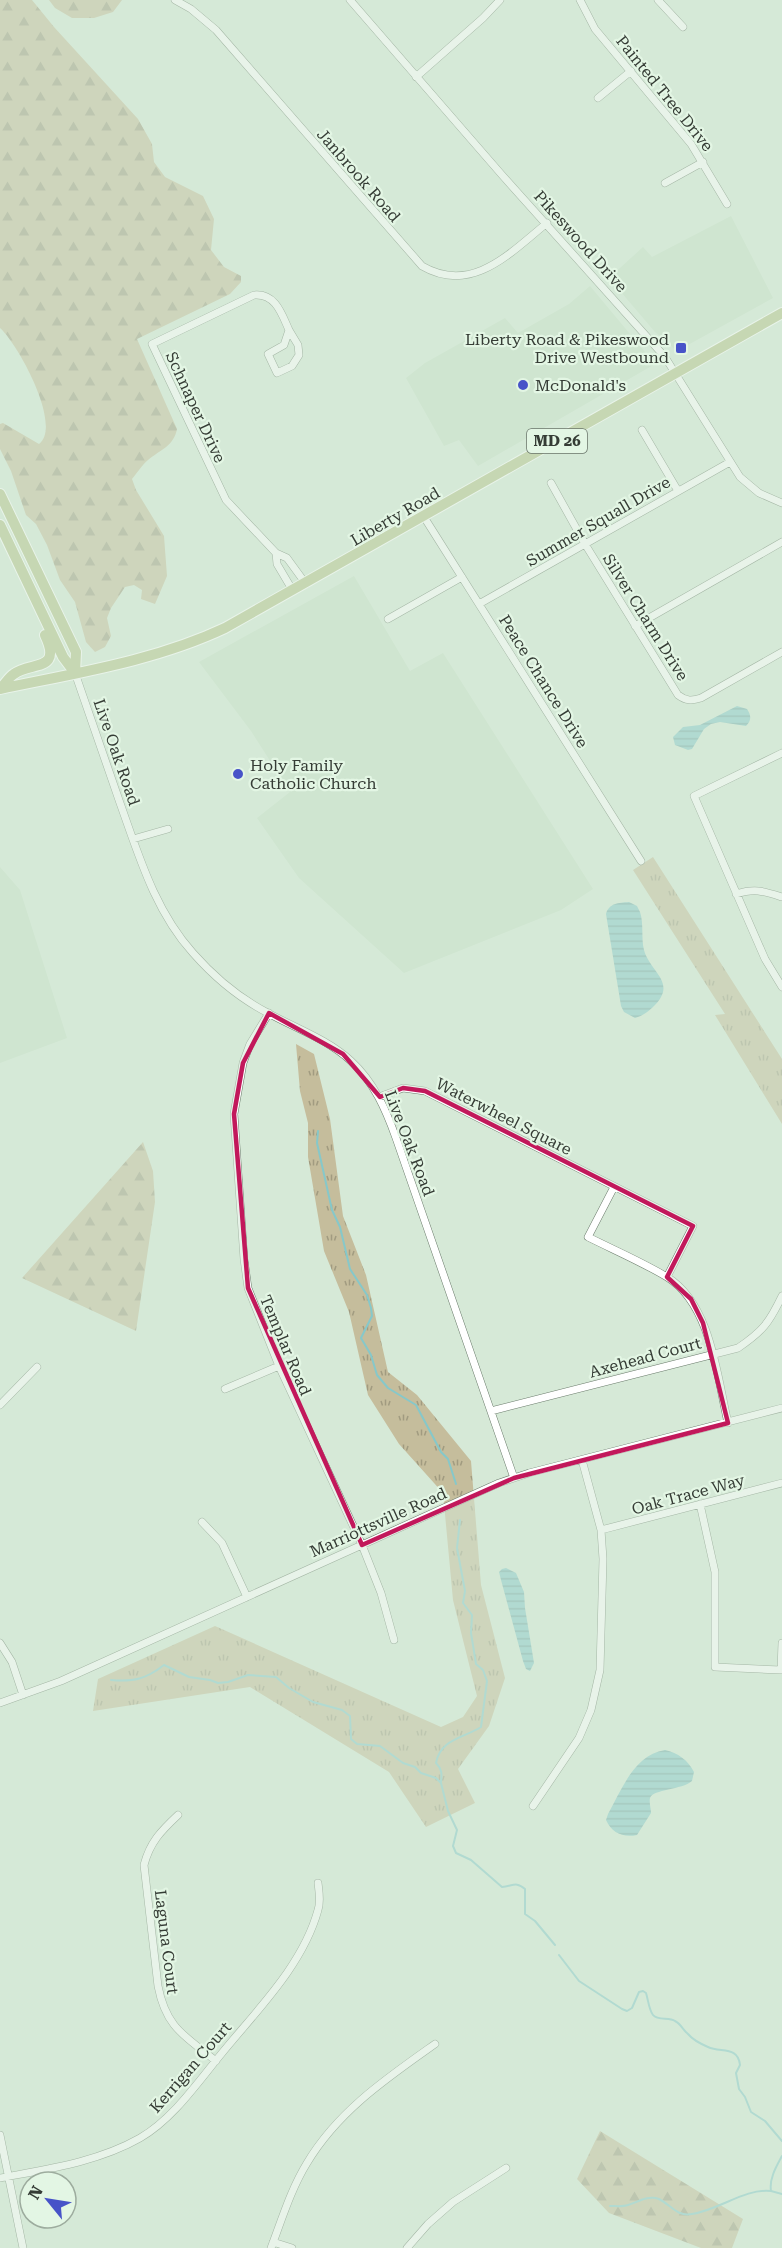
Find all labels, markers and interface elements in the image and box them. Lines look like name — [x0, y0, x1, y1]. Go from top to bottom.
street label: Painted Tree Drive — [612, 32, 717, 155]
street label: Janbrook Road — [313, 125, 404, 226]
street label: Pikeswood Drive — [530, 187, 631, 296]
place label: Liberty Road & Pikeswood Drive Westbound — [465, 330, 669, 367]
marker: Liberty Road & Pikeswood Drive Westbound — [674, 341, 688, 355]
street label: Schnaper Drive — [162, 349, 230, 466]
place label: McDonald's — [535, 376, 627, 395]
marker: McDonald's — [516, 378, 530, 392]
road number: MD 26 — [527, 429, 587, 453]
street label: Summer Squall Drive — [523, 472, 674, 570]
street label: Liberty Road — [347, 483, 443, 550]
street label: Silver Charm Drive — [599, 550, 692, 684]
street label: Peace Chance Drive — [495, 611, 592, 751]
street label: Live Oak Road — [89, 696, 144, 808]
place label: Holy Family Catholic Church — [250, 756, 376, 793]
marker: Holy Family Catholic Church — [231, 767, 245, 781]
street label: Waterwheel Square — [433, 1074, 575, 1159]
street label: Live Oak Road — [381, 1088, 438, 1199]
street label: Templar Road — [256, 1292, 315, 1398]
street label: Axehead Court — [587, 1333, 703, 1382]
street label: Oak Trace Way — [630, 1470, 747, 1519]
street label: Marriottsville Road — [307, 1484, 450, 1561]
street label: Laguna Court — [151, 1889, 182, 1995]
street label: Kerrigan Court — [146, 2018, 235, 2117]
north arrow — [18, 2170, 78, 2230]
text: N — [24, 2183, 47, 2203]

